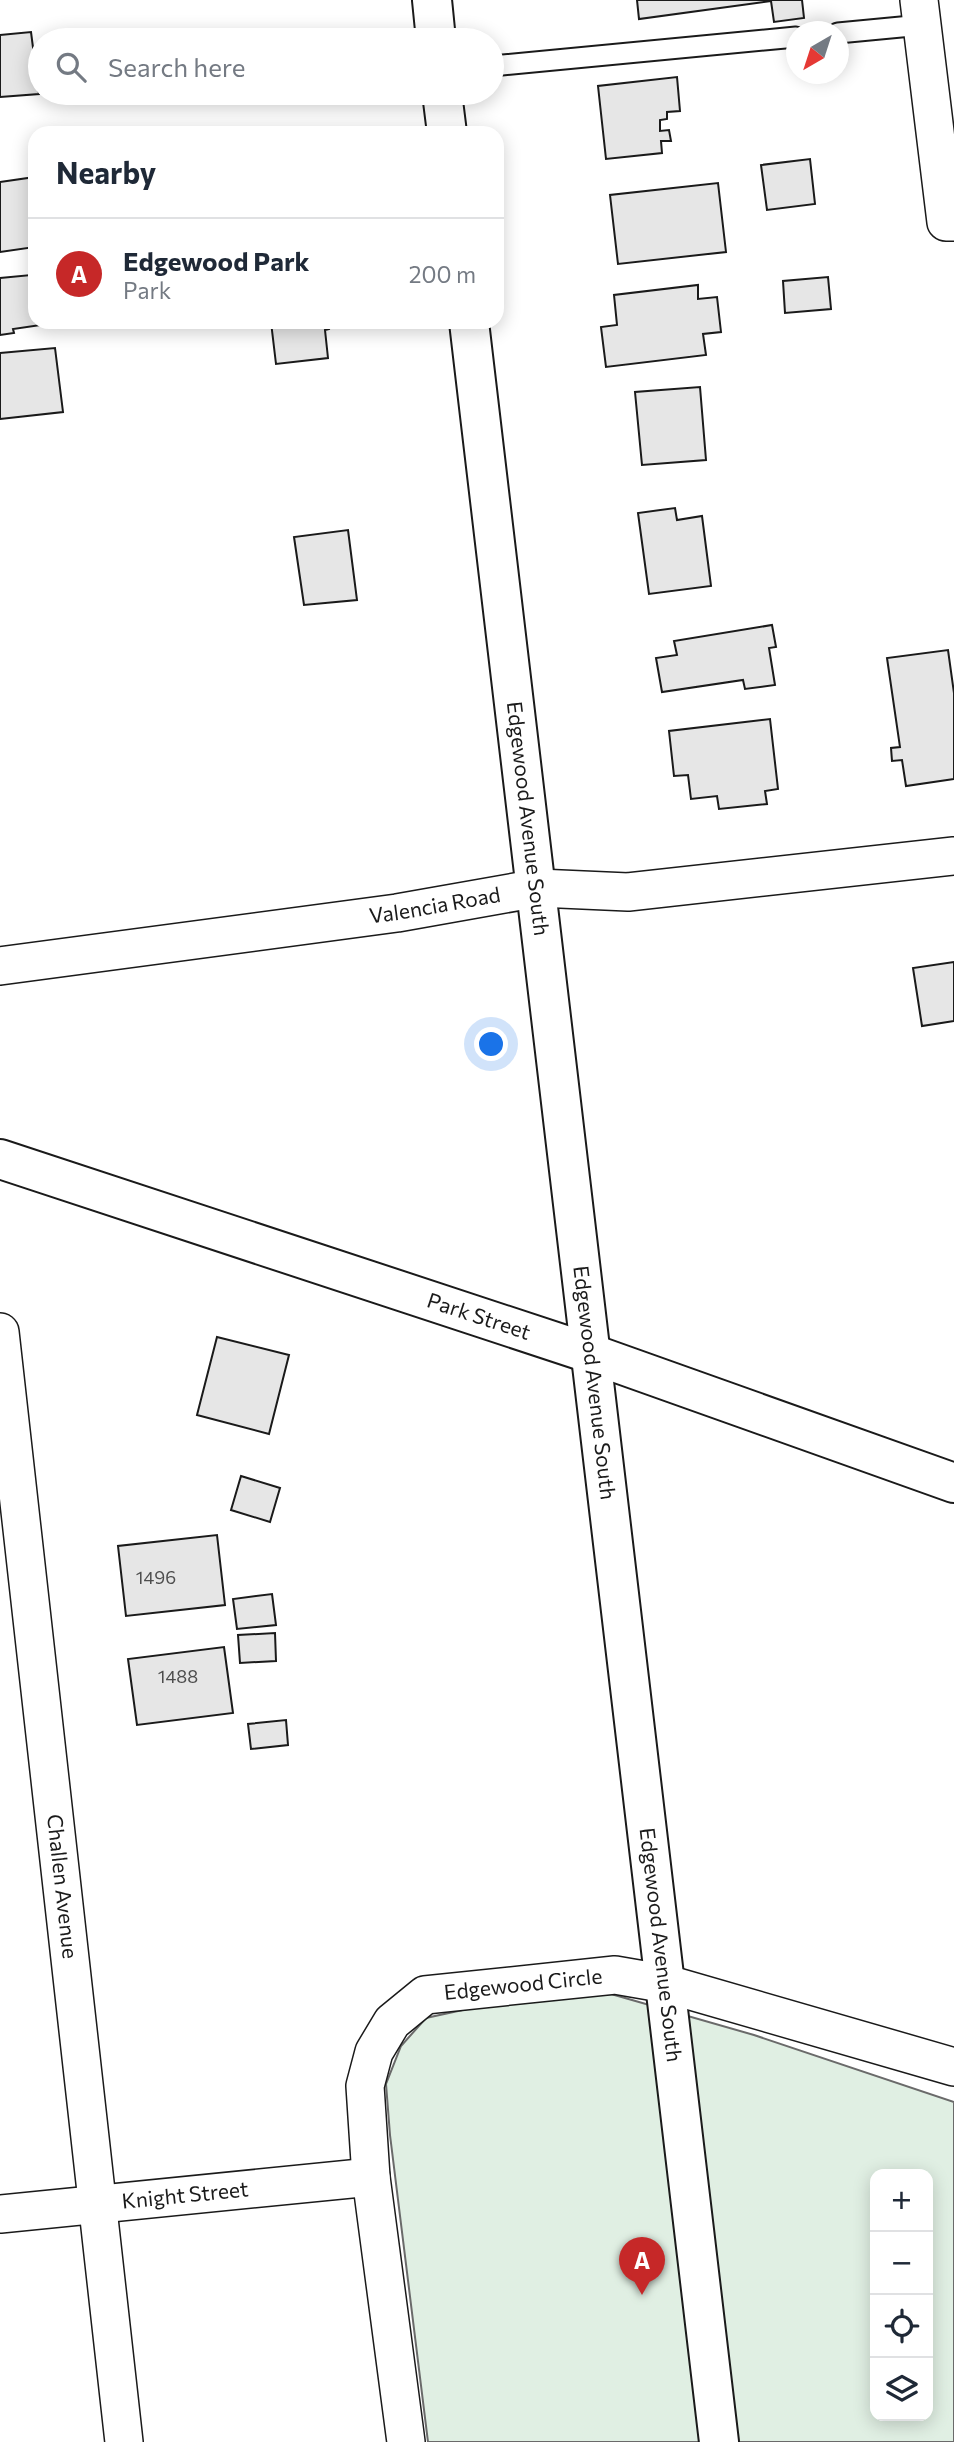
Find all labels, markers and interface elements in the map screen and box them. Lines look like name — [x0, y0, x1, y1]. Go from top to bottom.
north arrow — [786, 21, 849, 84]
search box — [28, 28, 504, 105]
icon: search — [52, 48, 90, 86]
text: Search here — [108, 51, 246, 82]
text: Nearby — [56, 153, 156, 190]
text: Edgewood Park — [123, 245, 310, 276]
text: A — [71, 260, 87, 288]
text: 200 m — [409, 260, 476, 288]
text: Park — [123, 276, 171, 304]
street label: Edgewood Avenue South — [503, 700, 555, 937]
street label: Valencia Road — [368, 881, 502, 928]
your location — [474, 1027, 508, 1061]
street label: Edgewood Avenue South — [569, 1264, 622, 1501]
street label: Park Street — [424, 1287, 534, 1344]
house number: 1496 — [136, 1566, 176, 1588]
house number: 1488 — [158, 1665, 198, 1687]
street label: Challen Avenue — [43, 1813, 84, 1960]
street label: Edgewood Avenue South — [636, 1826, 688, 2063]
street label: Edgewood Circle — [443, 1962, 603, 2004]
map controls — [870, 2169, 933, 2421]
button: + — [870, 2169, 933, 2232]
street label: Knight Street — [120, 2175, 249, 2213]
button: − — [870, 2232, 933, 2295]
pin: A — [619, 2237, 665, 2295]
button: locate — [870, 2295, 933, 2358]
button: layers — [870, 2358, 933, 2421]

